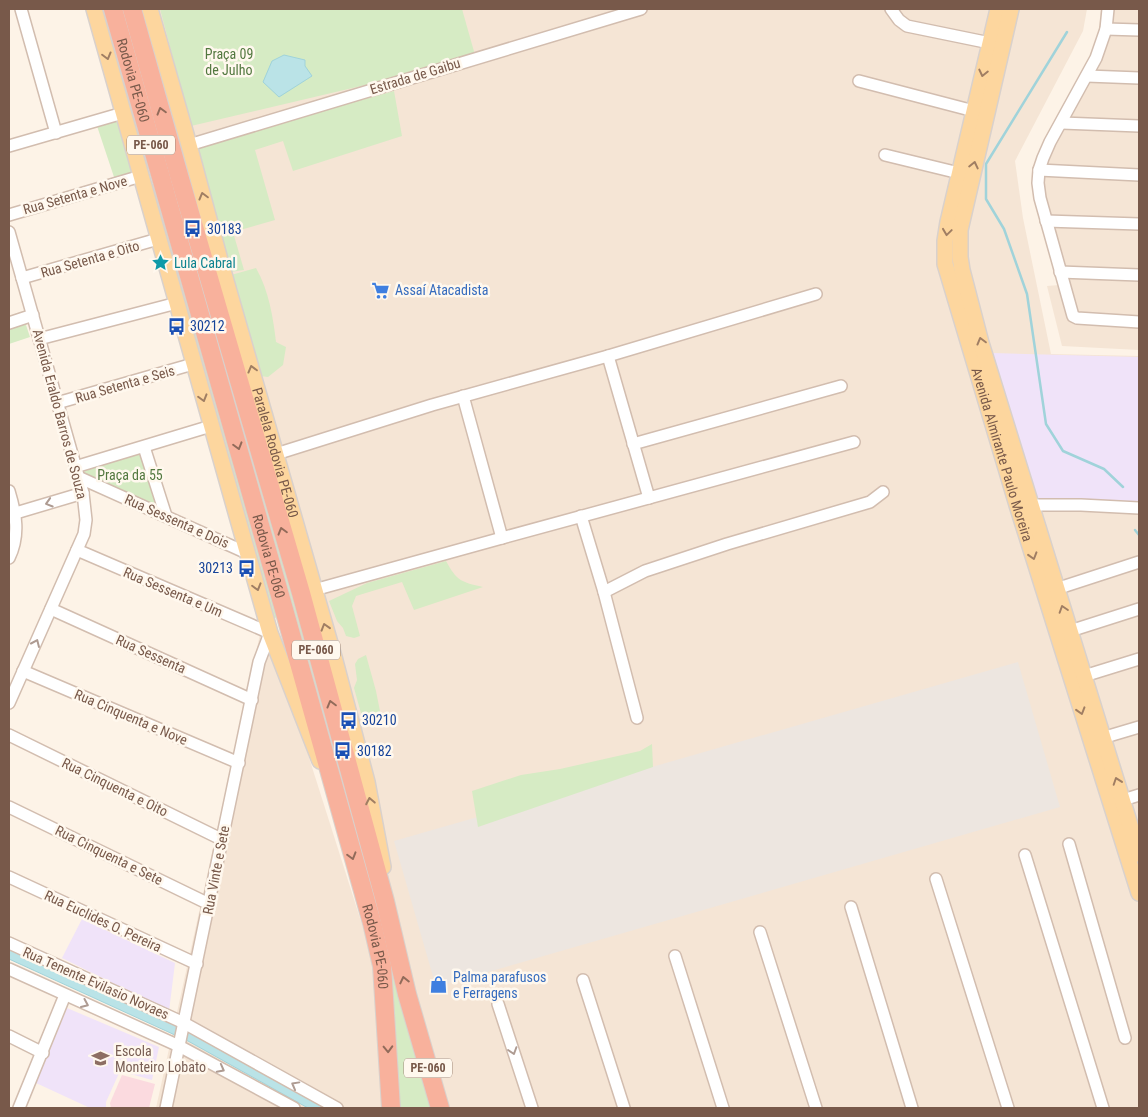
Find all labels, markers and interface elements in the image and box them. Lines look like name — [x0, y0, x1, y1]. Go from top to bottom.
street label: Rodovia PE-060 — [114, 36, 153, 124]
park label: Praça 09 de Julho — [205, 46, 253, 78]
one-way arrow — [101, 51, 112, 60]
street label: Estrada de Gaibu — [368, 55, 462, 97]
one-way arrow — [978, 69, 989, 78]
one-way arrow — [156, 108, 166, 116]
road number: PE-060 — [127, 136, 175, 154]
one-way arrow — [968, 161, 979, 170]
street label: Rua Setenta e Nove — [21, 172, 129, 217]
one-way arrow — [198, 193, 208, 201]
bus stop icon: 30183 — [183, 219, 203, 239]
place label: 30183 — [207, 221, 242, 237]
one-way arrow — [942, 227, 952, 236]
street label: Rua Setenta e Oito — [39, 237, 141, 281]
place icon: Lula Cabral — [150, 253, 170, 273]
place label: Lula Cabral — [174, 255, 236, 271]
supermarket icon: Assaí Atacadista — [371, 280, 391, 300]
place label: Assaí Atacadista — [395, 282, 488, 298]
bus stop icon: 30212 — [166, 316, 186, 336]
place label: 30212 — [190, 318, 225, 334]
street label: Avenida Eraldo Barros de Souza — [30, 327, 90, 501]
one-way arrow — [976, 337, 987, 346]
street label: Rua Setenta e Seis — [73, 362, 177, 406]
one-way arrow — [248, 366, 258, 374]
street label: Avenida Almirante Paulo Moreira — [968, 366, 1036, 543]
street label: Paralela Rodovia PE-060 — [249, 386, 302, 520]
one-way arrow — [197, 393, 207, 401]
one-way arrow — [232, 442, 243, 451]
park label: Praça da 55 — [97, 467, 163, 483]
street label: Rua Sessenta e Dois — [122, 491, 232, 551]
one-way arrow — [45, 498, 54, 508]
street label: Rodovia PE-060 — [249, 512, 288, 600]
one-way arrow — [278, 527, 288, 536]
one-way arrow — [1028, 551, 1038, 560]
bus stop icon: 30213 — [237, 558, 257, 578]
place label: 30213 — [198, 560, 233, 576]
street label: Rua Sessenta e Um — [121, 564, 225, 620]
one-way arrow — [251, 583, 262, 592]
one-way arrow — [1058, 605, 1068, 614]
one-way arrow — [321, 623, 331, 631]
street label: Rua Sessenta — [114, 631, 188, 677]
one-way arrow — [29, 639, 40, 648]
road number: PE-060 — [292, 640, 340, 660]
street label: Rua Cinquenta e Nove — [72, 686, 190, 748]
one-way arrow — [327, 701, 337, 709]
one-way arrow — [1076, 707, 1086, 715]
bus stop icon: 30210 — [338, 710, 358, 730]
place label: 30210 — [362, 712, 397, 728]
bus stop icon: 30182 — [333, 741, 353, 761]
place label: 30182 — [357, 743, 392, 759]
street label: Rua Cinquenta e Oito — [60, 754, 170, 820]
one-way arrow — [1112, 777, 1122, 785]
one-way arrow — [366, 797, 376, 805]
street label: Rua Cinquenta e Sete — [53, 822, 166, 888]
street label: Rua Vinte e Sete — [200, 824, 233, 916]
one-way arrow — [347, 851, 357, 859]
street label: Rua Euclides O. Pereira — [42, 887, 164, 955]
street label: Rodovia PE-060 — [359, 902, 391, 990]
street label: Rua Tenente Evilasio Novaes — [21, 944, 171, 1022]
place label: Palma parafusos e Ferragens — [453, 969, 546, 1001]
one-way arrow — [399, 975, 410, 984]
shop icon: Palma parafusos e Ferragens — [429, 975, 449, 995]
one-way arrow — [80, 998, 89, 1008]
place label: Escola Monteiro Lobato — [115, 1043, 206, 1075]
one-way arrow — [382, 1045, 393, 1053]
one-way arrow — [507, 1046, 517, 1054]
school or university icon: Escola Monteiro Lobato — [91, 1049, 111, 1069]
road number: PE-060 — [404, 1058, 452, 1078]
one-way arrow — [216, 1063, 225, 1073]
one-way arrow — [291, 1081, 300, 1091]

